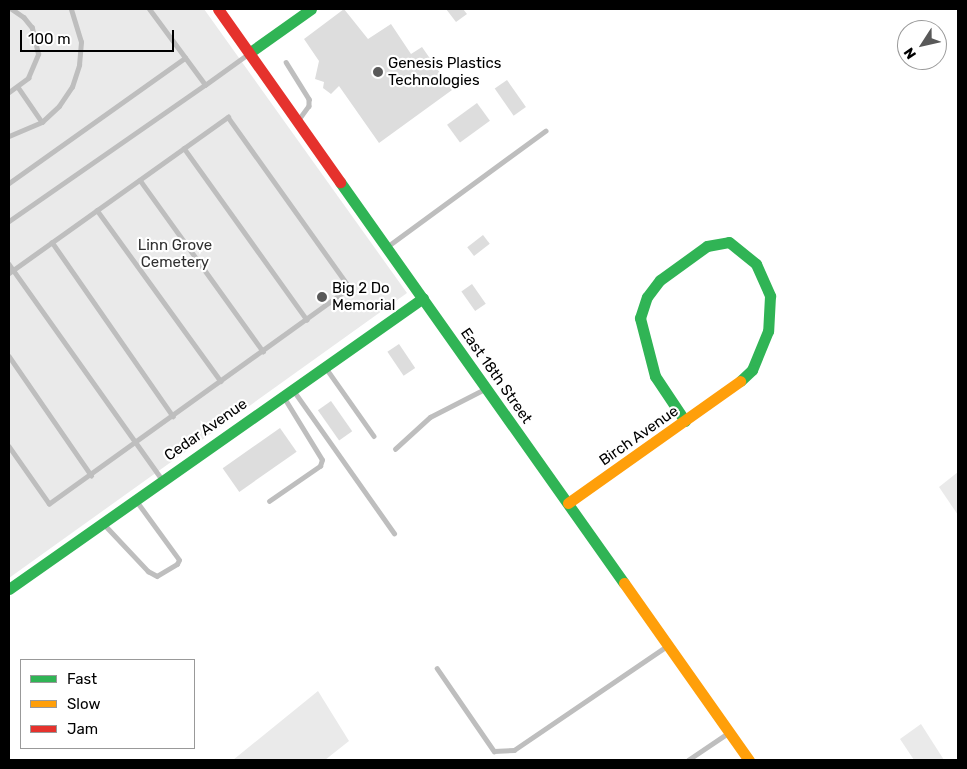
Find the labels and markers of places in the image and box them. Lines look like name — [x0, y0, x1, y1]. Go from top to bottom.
place label: Genesis Plastics Technologies — [388, 54, 501, 89]
marker: Genesis Plastics Technologies — [372, 66, 384, 78]
place label: Big 2 Do Memorial — [332, 279, 396, 314]
marker: Big 2 Do Memorial — [316, 291, 328, 303]

